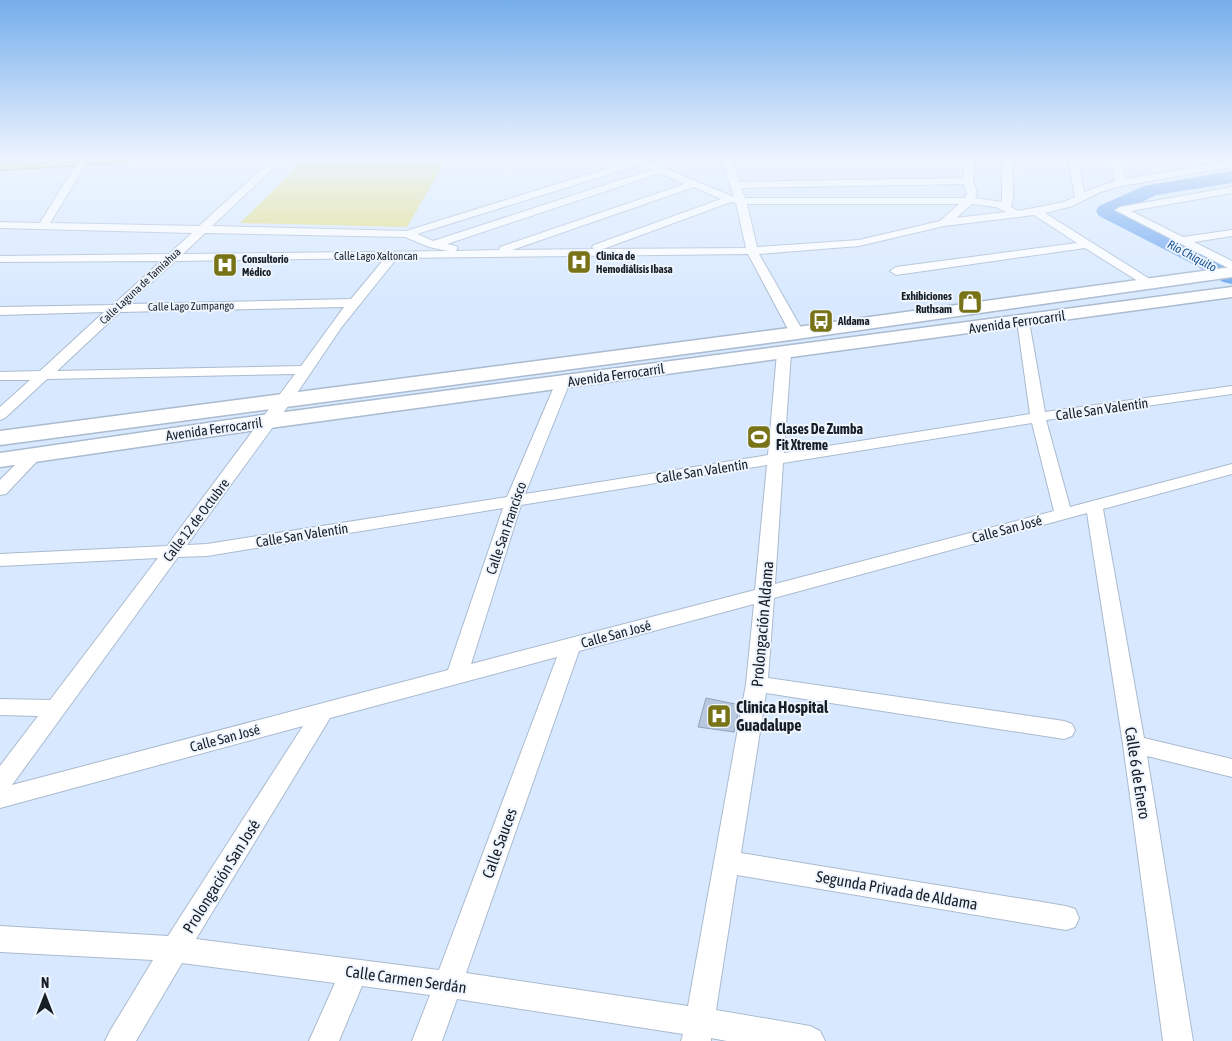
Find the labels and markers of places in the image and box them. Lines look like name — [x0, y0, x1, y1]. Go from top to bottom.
hospital icon: Clinica de Hemodiálisis Ibasa — [566, 249, 592, 275]
place label: Clinica de Hemodiálisis Ibasa — [596, 250, 673, 275]
hospital icon: Consultorio Médico — [212, 252, 238, 278]
place label: Consultorio Médico — [242, 253, 289, 278]
shop icon: Exhibiciones Ruthsam — [957, 289, 983, 315]
place label: Exhibiciones Ruthsam — [901, 290, 952, 315]
bus stop icon: Aldama — [808, 308, 834, 334]
place label: Aldama — [837, 315, 870, 327]
place label: Clases De Zumba Fit Xtreme — [776, 421, 864, 453]
sports icon: Clases De Zumba Fit Xtreme — [746, 424, 772, 450]
place label: Clinica Hospital Guadalupe — [736, 698, 829, 734]
hospital icon: Clinica Hospital Guadalupe — [706, 703, 732, 729]

